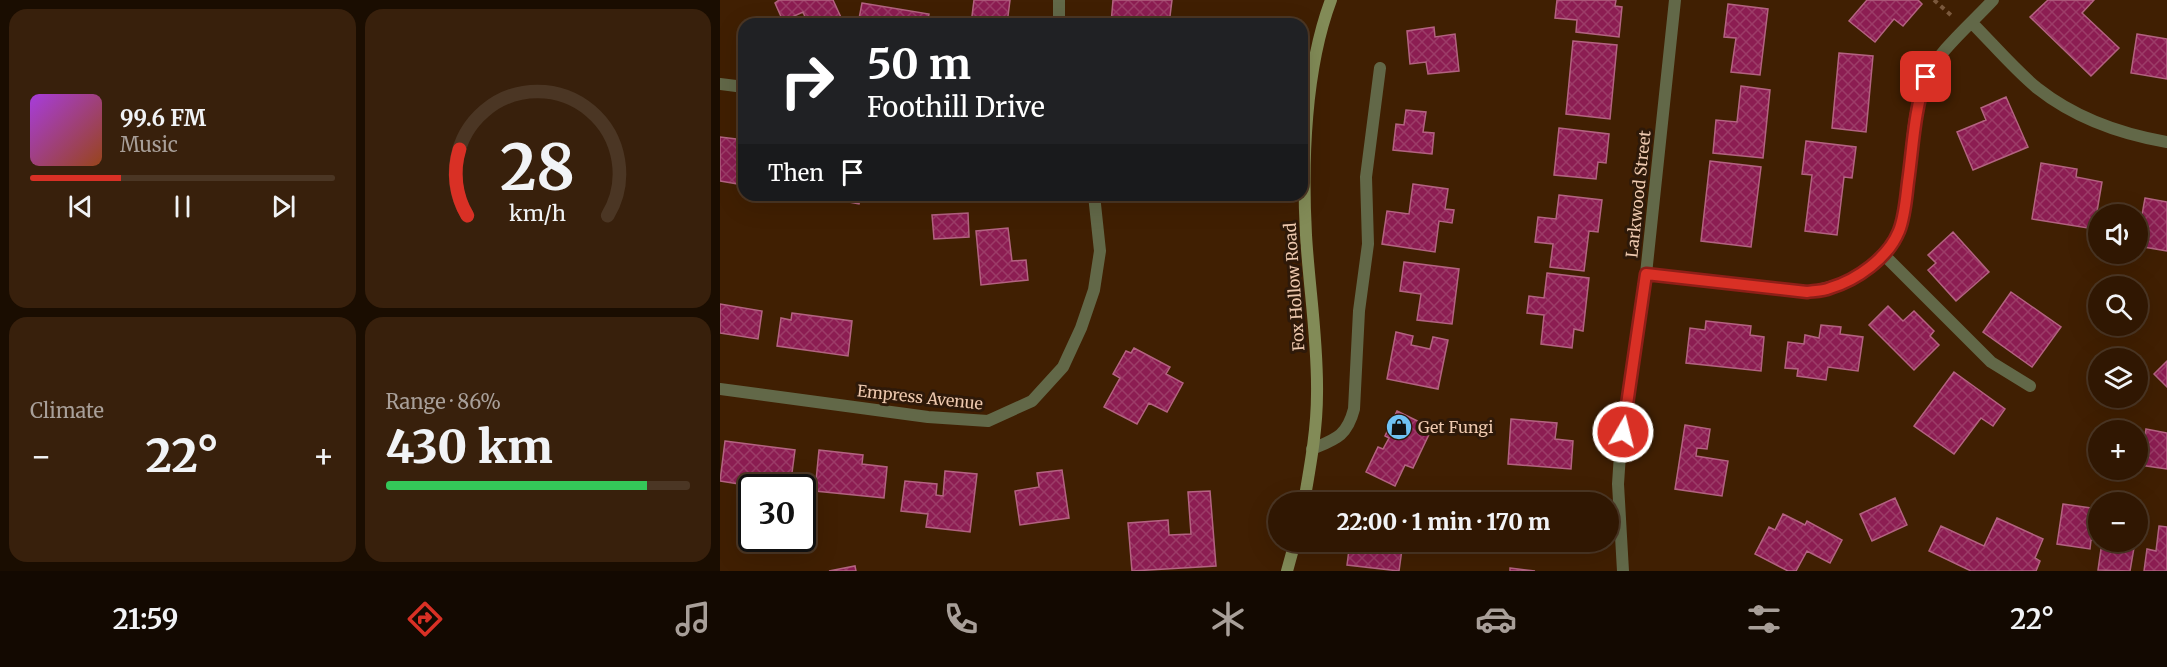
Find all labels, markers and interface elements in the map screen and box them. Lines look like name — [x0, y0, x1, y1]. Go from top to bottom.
text: 50 m — [867, 38, 971, 90]
icon: right — [768, 42, 846, 120]
pin — [1900, 51, 1951, 102]
icon: arrive — [1909, 60, 1942, 93]
text: Foothill Drive — [867, 90, 1045, 124]
text: 99.6 FM — [120, 104, 206, 132]
text: 28 — [500, 129, 575, 207]
street label: Larkwood Street — [1621, 129, 1655, 259]
text: Music — [120, 132, 178, 157]
icon: arrive — [836, 156, 869, 189]
text: Then — [768, 159, 824, 187]
icon: previous — [64, 190, 97, 223]
icon: pause — [166, 190, 199, 223]
icon: next — [267, 190, 300, 223]
text: km/h — [509, 200, 566, 227]
map controls — [2088, 204, 2148, 552]
button: sound — [2088, 204, 2148, 264]
street label: Fox Hollow Road — [1280, 222, 1308, 352]
button: search — [2088, 276, 2148, 336]
button: layers — [2088, 348, 2148, 408]
street label: Empress Avenue — [856, 380, 984, 414]
text: Range · 86% — [386, 389, 501, 414]
text: Climate — [30, 398, 104, 423]
position arrow — [1591, 400, 1655, 464]
shop icon: Get Fungi — [1384, 412, 1414, 442]
place label: Get Fungi — [1418, 417, 1493, 437]
text: 430 km — [386, 419, 553, 475]
button: + — [2088, 420, 2148, 480]
text: 22° — [146, 428, 219, 484]
text: − — [30, 436, 52, 477]
text: + — [312, 436, 335, 477]
speed limit sign: 30 — [738, 474, 816, 552]
button: − — [2088, 492, 2148, 552]
text: 22:00 · 1 min · 170 m — [1337, 508, 1550, 536]
icon: directions — [404, 598, 446, 640]
icon: music — [672, 598, 714, 640]
icon: phone — [940, 598, 982, 640]
icon: climate — [1207, 598, 1249, 640]
icon: car — [1475, 598, 1517, 640]
icon: filters — [1743, 598, 1785, 640]
text: 21:59 — [113, 602, 178, 636]
text: 22° — [2010, 602, 2054, 636]

